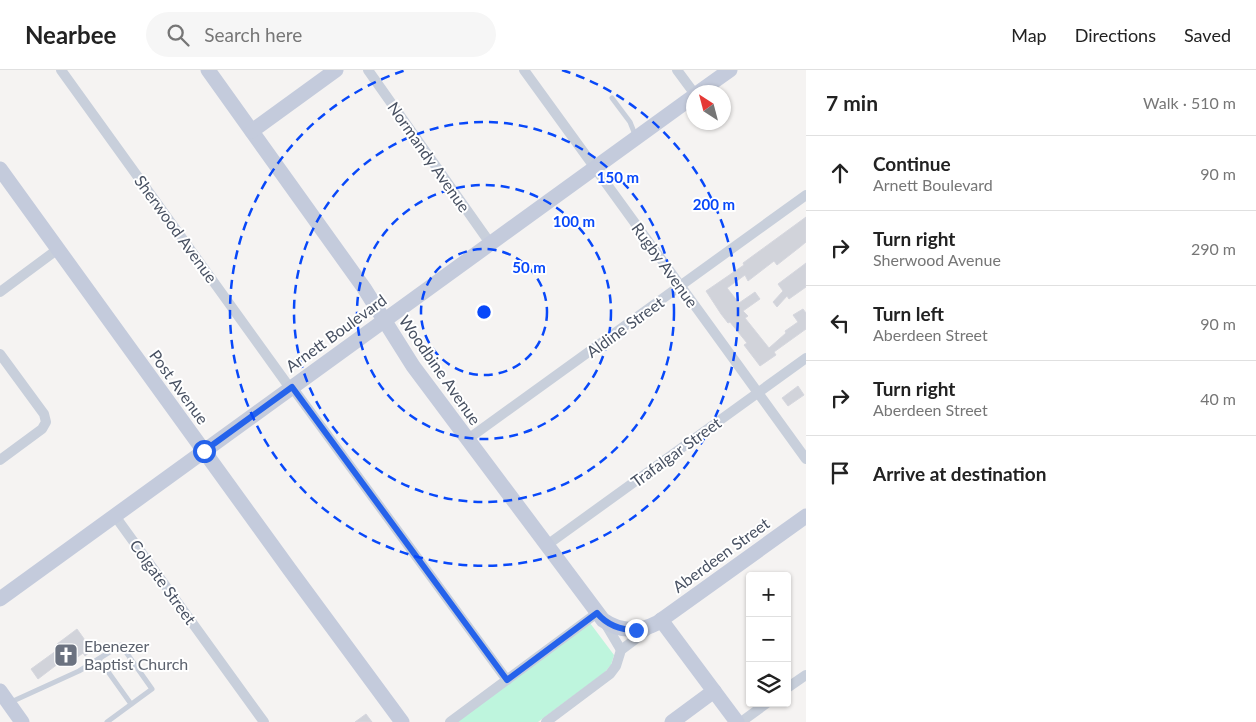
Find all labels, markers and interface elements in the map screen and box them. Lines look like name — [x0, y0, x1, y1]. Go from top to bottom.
search box — [146, 12, 496, 57]
text: Nearbee — [25, 20, 116, 49]
icon: search — [164, 21, 192, 49]
text: Search here — [204, 23, 302, 46]
text: Map — [1011, 24, 1047, 46]
text: Directions — [1075, 24, 1156, 46]
text: Saved — [1184, 24, 1231, 46]
north arrow — [686, 85, 731, 130]
text: 7 min — [826, 90, 878, 115]
text: Walk · 510 m — [1143, 93, 1236, 112]
street label: Normandy Avenue — [384, 98, 475, 216]
text: Continue — [873, 152, 951, 175]
icon: ahead — [826, 159, 854, 187]
text: 90 m — [1200, 164, 1236, 183]
text: 150 m — [597, 168, 639, 186]
street label: Sherwood Avenue — [131, 171, 222, 286]
text: Arnett Boulevard — [873, 175, 993, 194]
text: 200 m — [693, 195, 735, 213]
text: 100 m — [553, 212, 595, 230]
street label: Rugby Avenue — [628, 219, 703, 311]
text: Turn right — [873, 227, 955, 250]
icon: right — [826, 234, 854, 262]
text: 290 m — [1191, 239, 1236, 258]
text: Sherwood Avenue — [873, 250, 1001, 269]
text: 50 m — [512, 258, 546, 276]
street label: Arnett Boulevard — [282, 290, 390, 375]
street label: Aldine Street — [582, 292, 667, 361]
text: Turn left — [873, 302, 944, 325]
centre of rings — [475, 303, 493, 321]
icon: left — [826, 309, 854, 337]
street label: Woodbine Avenue — [395, 311, 485, 428]
text: 90 m — [1200, 314, 1236, 333]
text: Aberdeen Street — [873, 325, 988, 344]
street label: Post Avenue — [146, 346, 213, 428]
text: Turn right — [873, 377, 955, 400]
icon: right — [826, 384, 854, 412]
text: 40 m — [1200, 389, 1236, 408]
text: Aberdeen Street — [873, 400, 988, 419]
street label: Trafalgar Street — [627, 412, 725, 491]
route start — [193, 440, 216, 463]
icon: arrive — [826, 459, 854, 487]
text: Arrive at destination — [873, 462, 1046, 485]
street label: Aberdeen Street — [669, 513, 773, 596]
street label: Colgate Street — [126, 536, 201, 628]
map controls — [746, 572, 791, 707]
button: + — [746, 572, 791, 617]
button: − — [746, 617, 791, 662]
route end — [625, 619, 648, 642]
place label: Ebenezer Baptist Church — [84, 636, 188, 673]
church icon: Ebenezer Baptist Church — [53, 642, 79, 668]
button: layers — [746, 662, 791, 707]

